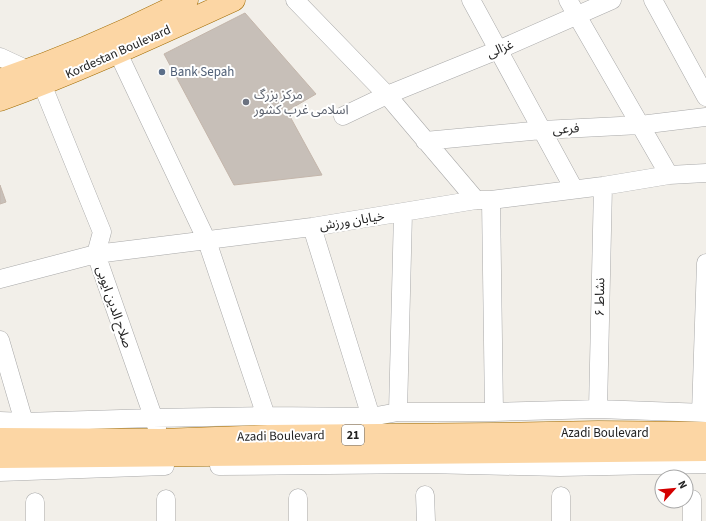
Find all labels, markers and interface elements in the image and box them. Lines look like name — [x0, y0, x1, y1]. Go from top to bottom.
street label: Kordestan Boulevard — [62, 21, 174, 83]
street label: غزالی — [484, 35, 517, 63]
place label: Bank Sepah — [170, 63, 234, 81]
marker: Bank Sepah — [157, 67, 167, 77]
place label: مرکز بزرگ اسلامی غرب کشور — [253, 86, 349, 119]
marker: مرکز بزرگ اسلامی غرب کشور — [241, 97, 251, 107]
street label: فرعی — [552, 119, 580, 139]
street label: خیابان ورزش — [318, 207, 386, 235]
street label: صلاح الدین ایوبی — [91, 263, 137, 351]
street label: نشاط ۶ — [591, 278, 609, 316]
street label: Azadi Boulevard — [561, 424, 649, 442]
road number: 21 — [342, 425, 364, 445]
street label: Azadi Boulevard — [237, 426, 325, 446]
north arrow — [654, 469, 694, 509]
text: N — [674, 478, 691, 491]

